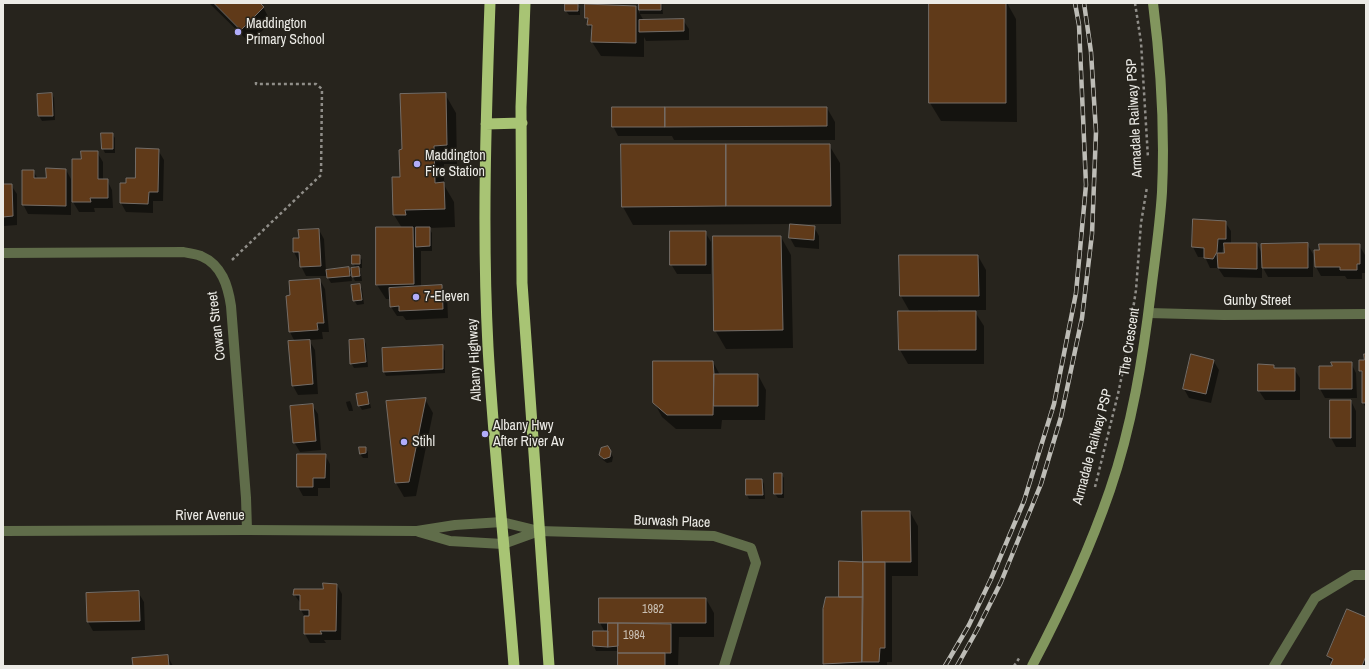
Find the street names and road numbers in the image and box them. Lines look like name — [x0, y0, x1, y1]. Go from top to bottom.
street label: Armadale Railway PSP — [1123, 58, 1147, 178]
street label: Cowan Street — [204, 290, 230, 362]
street label: Gunby Street — [1223, 293, 1291, 309]
street label: The Crescent — [1116, 307, 1144, 377]
street label: Albany Highway — [464, 318, 486, 402]
street label: Armadale Railway PSP — [1069, 387, 1117, 507]
street label: River Avenue — [175, 508, 245, 524]
street label: Burwash Place — [633, 512, 711, 532]

